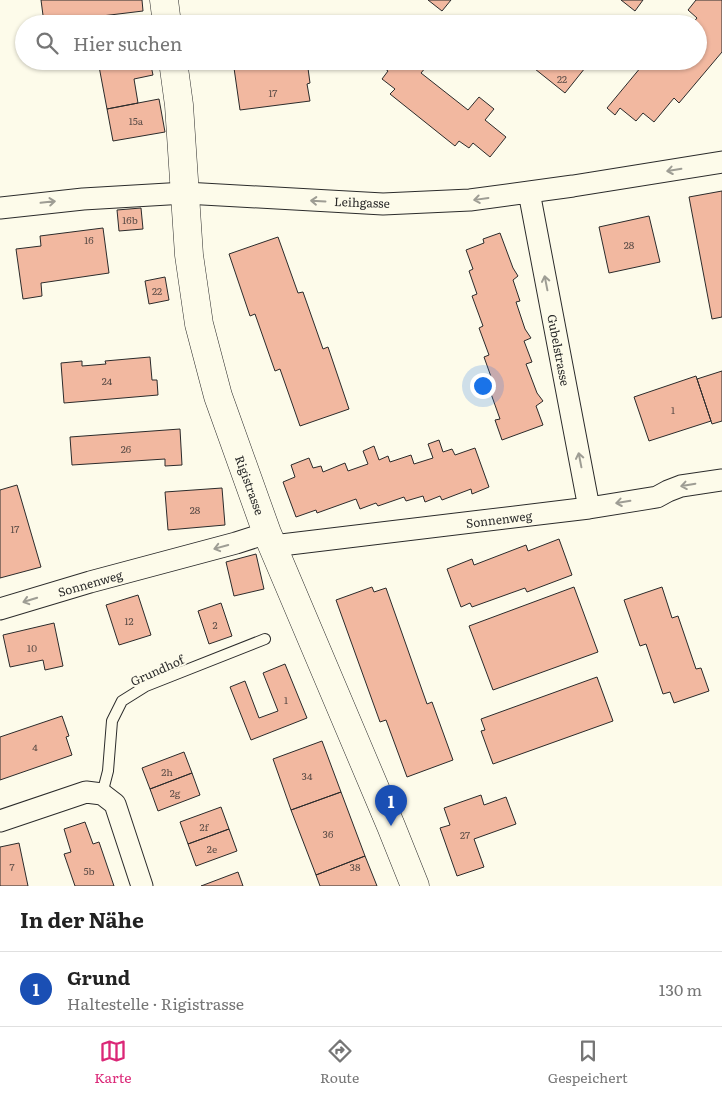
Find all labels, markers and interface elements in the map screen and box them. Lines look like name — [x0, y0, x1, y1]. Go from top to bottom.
search box — [15, 15, 707, 70]
icon: search — [33, 29, 61, 57]
text: Hier suchen — [73, 29, 182, 57]
house number: 22 — [557, 71, 567, 86]
house number: 17 — [269, 85, 277, 100]
house number: 15a — [129, 113, 144, 128]
one-way arrow — [666, 165, 682, 175]
street label: Leihgasse — [334, 192, 390, 212]
one-way arrow — [473, 194, 489, 204]
one-way arrow — [311, 196, 327, 205]
one-way arrow — [40, 197, 56, 207]
house number: 16b — [122, 212, 138, 227]
house number: 16 — [84, 232, 94, 247]
house number: 28 — [624, 237, 635, 252]
one-way arrow — [541, 275, 551, 291]
house number: 22 — [152, 283, 162, 298]
street label: Gubelstrasse — [543, 313, 575, 387]
house number: 24 — [102, 373, 113, 388]
your location — [470, 373, 496, 399]
house number: 1 — [671, 402, 675, 417]
house number: 26 — [121, 441, 132, 456]
one-way arrow — [575, 452, 585, 468]
street label: Rigistrasse — [231, 453, 269, 517]
one-way arrow — [681, 481, 697, 491]
one-way arrow — [615, 498, 631, 508]
house number: 28 — [190, 502, 201, 517]
street label: Sonnenweg — [465, 506, 533, 532]
house number: 17 — [11, 521, 19, 536]
one-way arrow — [213, 543, 229, 553]
street label: Sonnenweg — [56, 565, 125, 601]
one-way arrow — [23, 596, 39, 606]
house number: 12 — [124, 613, 134, 628]
house number: 2 — [212, 617, 218, 632]
house number: 10 — [27, 640, 37, 655]
street label: Grundhof — [127, 650, 188, 690]
house number: 1 — [284, 692, 288, 707]
house number: 4 — [32, 739, 38, 754]
house number: 2h — [161, 764, 173, 779]
house number: 34 — [302, 768, 313, 783]
house number: 2g — [170, 785, 181, 800]
pin: 1 — [375, 785, 407, 826]
house number: 2f — [200, 819, 210, 834]
house number: 36 — [323, 826, 334, 841]
house number: 27 — [460, 827, 470, 842]
house number: 2e — [207, 841, 217, 856]
house number: 7 — [9, 859, 15, 874]
house number: 38 — [350, 859, 361, 874]
house number: 5b — [83, 863, 95, 878]
text: In der Nähe — [20, 903, 144, 934]
text: Grund — [67, 963, 130, 991]
text: 1 — [33, 977, 39, 1001]
text: 130 m — [659, 977, 702, 1001]
text: Haltestelle · Rigistrasse — [67, 991, 244, 1015]
tab: Karte — [94, 1037, 132, 1087]
tab: Route — [320, 1037, 359, 1087]
tab: Gespeichert — [548, 1037, 628, 1087]

